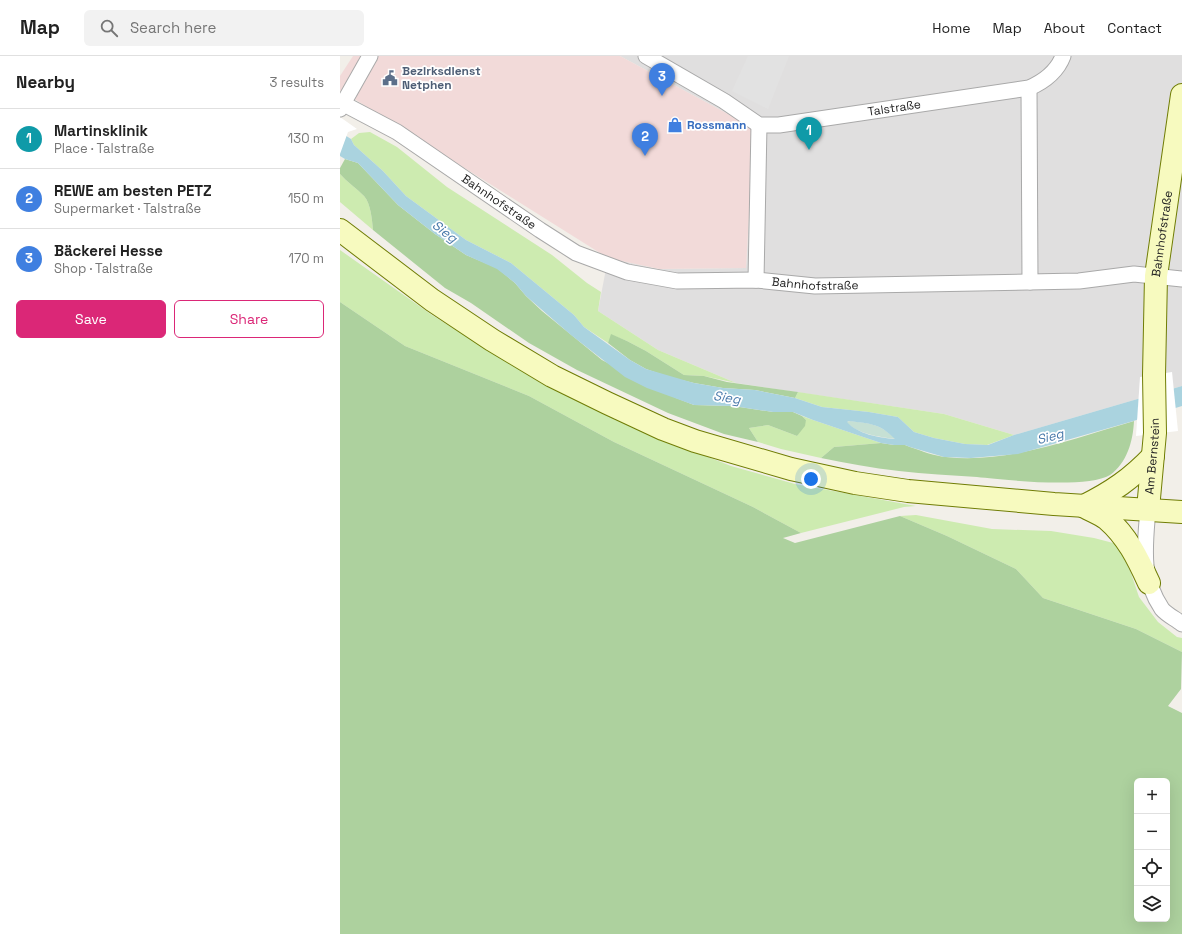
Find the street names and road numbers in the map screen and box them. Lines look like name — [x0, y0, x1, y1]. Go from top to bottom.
street label: Talstraße — [867, 96, 922, 120]
street label: Bahnhofstraße — [459, 171, 539, 233]
street label: Bahnhofstraße — [1148, 190, 1176, 278]
street label: Bahnhofstraße — [771, 274, 859, 294]
street label: Am Bernstein — [1141, 418, 1163, 495]

